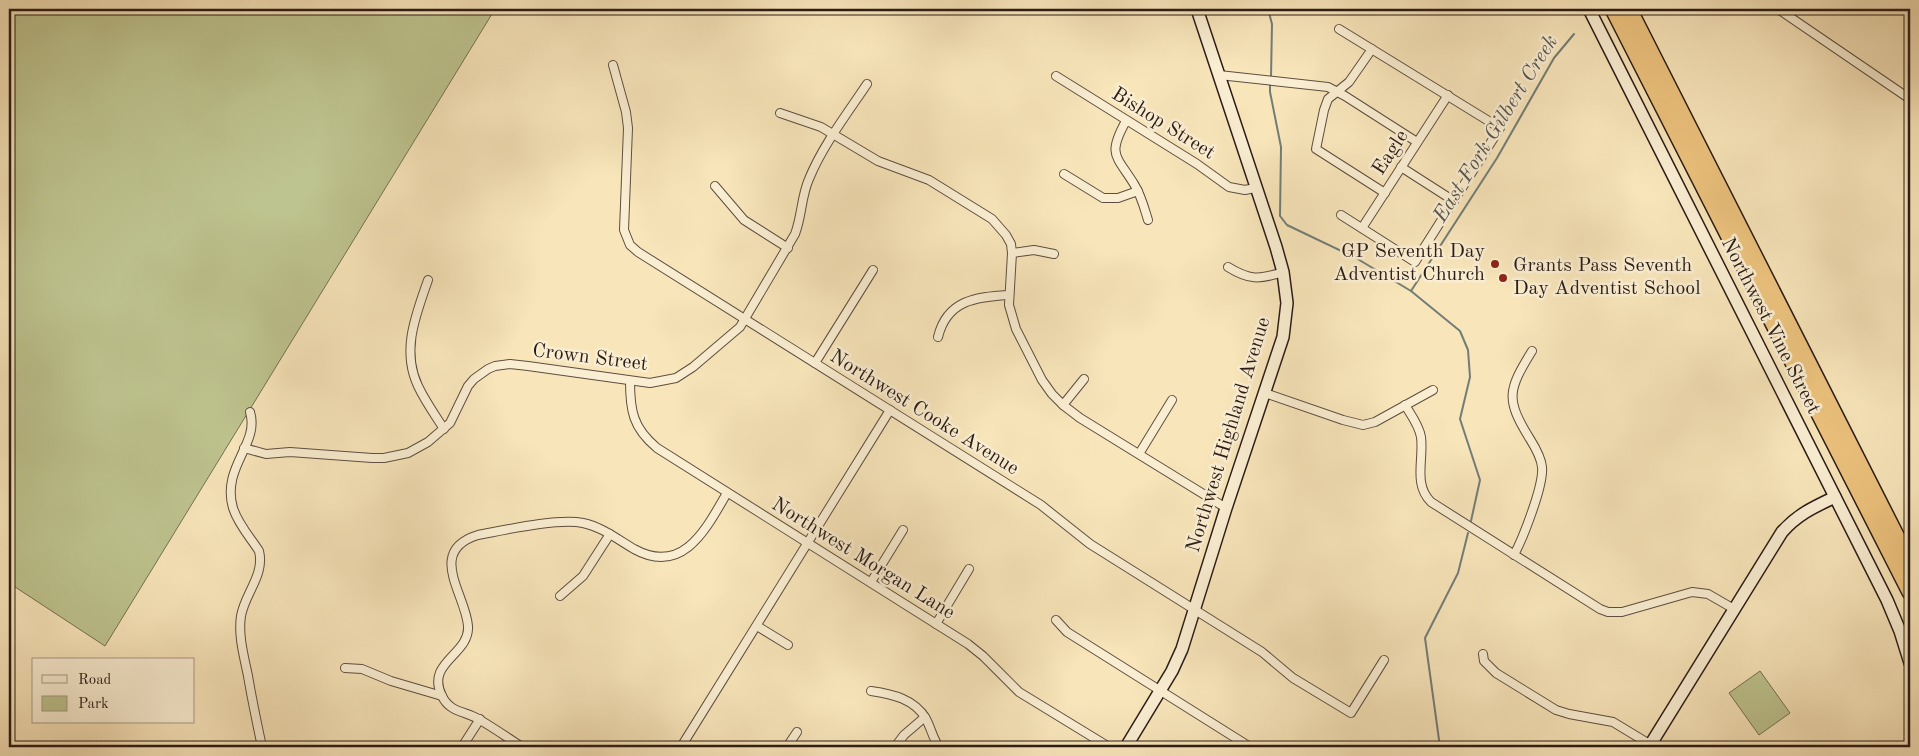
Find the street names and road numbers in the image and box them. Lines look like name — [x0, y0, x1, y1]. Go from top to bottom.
street label: Bishop Street — [1108, 84, 1218, 164]
street label: Eagle — [1369, 127, 1413, 179]
street label: Northwest Vine Street — [1717, 235, 1823, 417]
street label: Northwest Highland Avenue — [1184, 315, 1274, 555]
street label: Crown Street — [531, 341, 649, 375]
street label: Northwest Cooke Avenue — [826, 347, 1022, 479]
street label: Northwest Morgan Lane — [768, 494, 958, 624]

